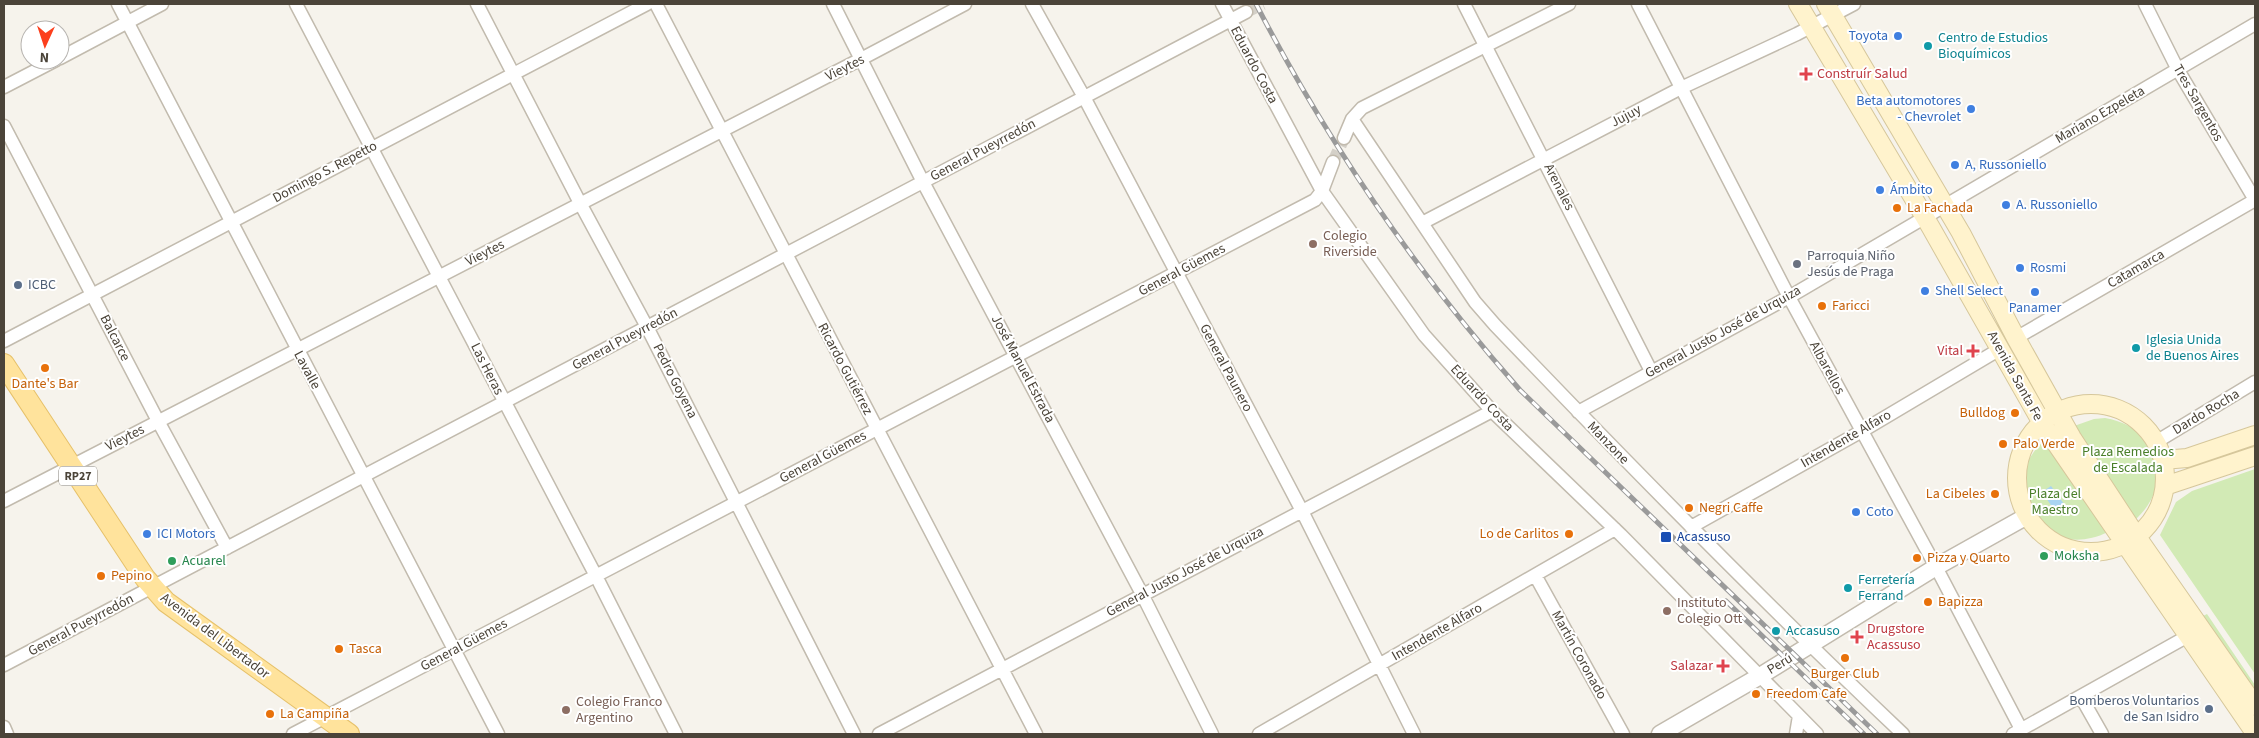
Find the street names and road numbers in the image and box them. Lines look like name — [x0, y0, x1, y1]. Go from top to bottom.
street label: Eduardo Costa — [1225, 23, 1283, 107]
street label: Vieytes — [822, 50, 868, 86]
street label: Tres Sargentos — [2168, 61, 2228, 145]
street label: Mariano Ezpeleta — [2051, 81, 2149, 149]
street label: Jujuy — [1607, 99, 1645, 132]
street label: General Pueyrredón — [927, 114, 1039, 186]
street label: Domingo S. Repetto — [269, 136, 381, 208]
street label: Arenales — [1539, 160, 1579, 214]
street label: Vieytes — [462, 235, 508, 271]
street label: General Güemes — [1135, 239, 1229, 301]
street label: Catamarca — [2104, 245, 2168, 293]
street label: General Justo José de Urquiza — [1641, 281, 1805, 383]
street label: General Pueyrredón — [569, 303, 681, 375]
street label: Balcarce — [95, 311, 135, 365]
street label: José Manuel Estrada — [986, 311, 1060, 427]
street label: Ricardo Gutiérrez — [812, 320, 878, 419]
street label: General Paunero — [1194, 320, 1258, 416]
street label: Avenida Santa Fe — [1982, 328, 2048, 425]
street label: Albarellos — [1804, 338, 1850, 398]
street label: Las Heras — [465, 339, 509, 399]
street label: Pedro Goyena — [648, 340, 702, 422]
street label: Lavalle — [288, 347, 326, 393]
street label: Eduardo Costa — [1446, 360, 1518, 436]
street label: Dardo Rocha — [2169, 384, 2243, 440]
street label: Intendente Alfaro — [1797, 405, 1895, 473]
street label: Manzone — [1582, 417, 1634, 469]
street label: Vieytes — [102, 420, 148, 456]
street label: General Güemes — [776, 426, 870, 488]
road number: RP27 — [59, 466, 97, 486]
street label: General Justo José de Urquiza — [1103, 522, 1267, 622]
street label: Avenida del Libertador — [156, 588, 274, 684]
street label: General Pueyrredón — [25, 589, 137, 661]
street label: Intendente Alfaro — [1388, 598, 1486, 666]
street label: Martín Coronado — [1546, 607, 1612, 703]
street label: General Güemes — [417, 614, 511, 676]
street label: Perú — [1763, 648, 1797, 680]

